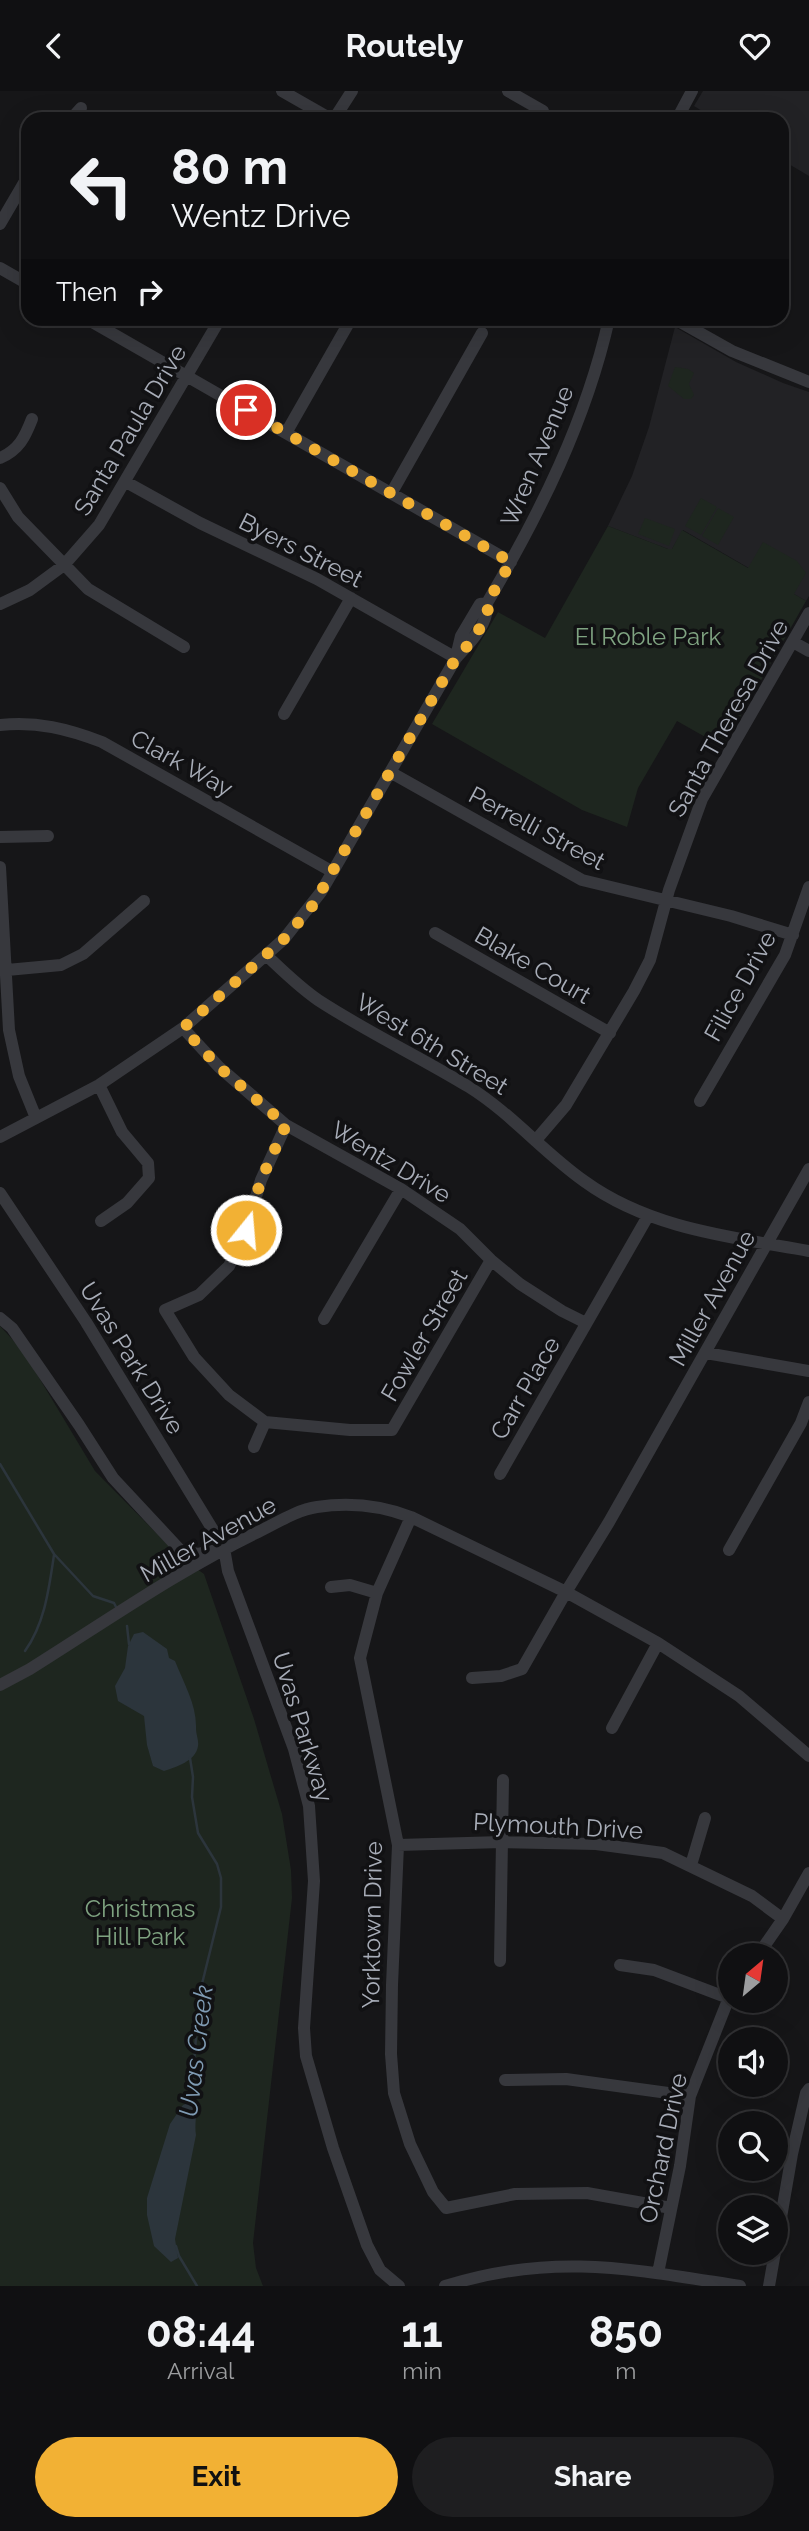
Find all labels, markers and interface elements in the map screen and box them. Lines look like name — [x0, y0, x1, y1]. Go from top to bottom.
icon: back — [35, 27, 73, 65]
text: Routely — [346, 27, 463, 64]
icon: heart — [736, 27, 774, 65]
text: 80 m — [171, 138, 288, 195]
icon: left — [56, 140, 147, 231]
text: Wentz Drive — [171, 197, 351, 234]
icon: right — [131, 273, 169, 311]
text: Then — [56, 277, 117, 307]
street label: Santa Paula Drive — [68, 339, 192, 521]
pin — [216, 380, 276, 440]
street label: Wren Avenue — [494, 381, 580, 531]
icon: arrive — [227, 391, 265, 429]
street label: Byers Street — [234, 506, 368, 594]
street label: Santa Theresa Drive — [662, 614, 794, 822]
park label: El Roble Park — [575, 622, 722, 651]
street label: Clark Way — [126, 723, 238, 803]
street label: Perrelli Street — [464, 780, 610, 876]
street label: Blake Court — [470, 920, 596, 1010]
street label: Filice Drive — [698, 926, 782, 1046]
street label: West 6th Street — [351, 987, 513, 1101]
street label: Wentz Drive — [326, 1115, 456, 1209]
position arrow — [209, 1193, 283, 1267]
street label: Miller Avenue — [663, 1225, 761, 1371]
street label: Fowler Street — [374, 1264, 474, 1406]
street label: Uvas Park Drive — [74, 1277, 190, 1439]
street label: Carr Place — [484, 1332, 566, 1444]
street label: Miller Avenue — [135, 1490, 281, 1588]
street label: Uvas Parkway — [266, 1648, 340, 1806]
street label: Plymouth Drive — [472, 1807, 644, 1845]
street label: Yorktown Drive — [356, 1841, 388, 2009]
park label: Christmas Hill Park — [85, 1894, 195, 1951]
north arrow — [718, 1943, 788, 2013]
map controls — [718, 1943, 788, 2265]
water label: Uvas Creek — [173, 1983, 219, 2119]
button: sound — [718, 2027, 788, 2097]
street label: Orchard Drive — [633, 2070, 693, 2226]
button: search — [718, 2111, 788, 2181]
button: layers — [718, 2195, 788, 2265]
text: 08:44 — [146, 2308, 255, 2357]
text: 11 — [401, 2308, 443, 2357]
text: 850 — [589, 2308, 663, 2357]
text: Arrival — [167, 2357, 234, 2384]
text: min — [402, 2357, 442, 2384]
text: m — [615, 2357, 636, 2384]
button: Exit — [35, 2437, 398, 2517]
button: Share — [412, 2437, 774, 2517]

